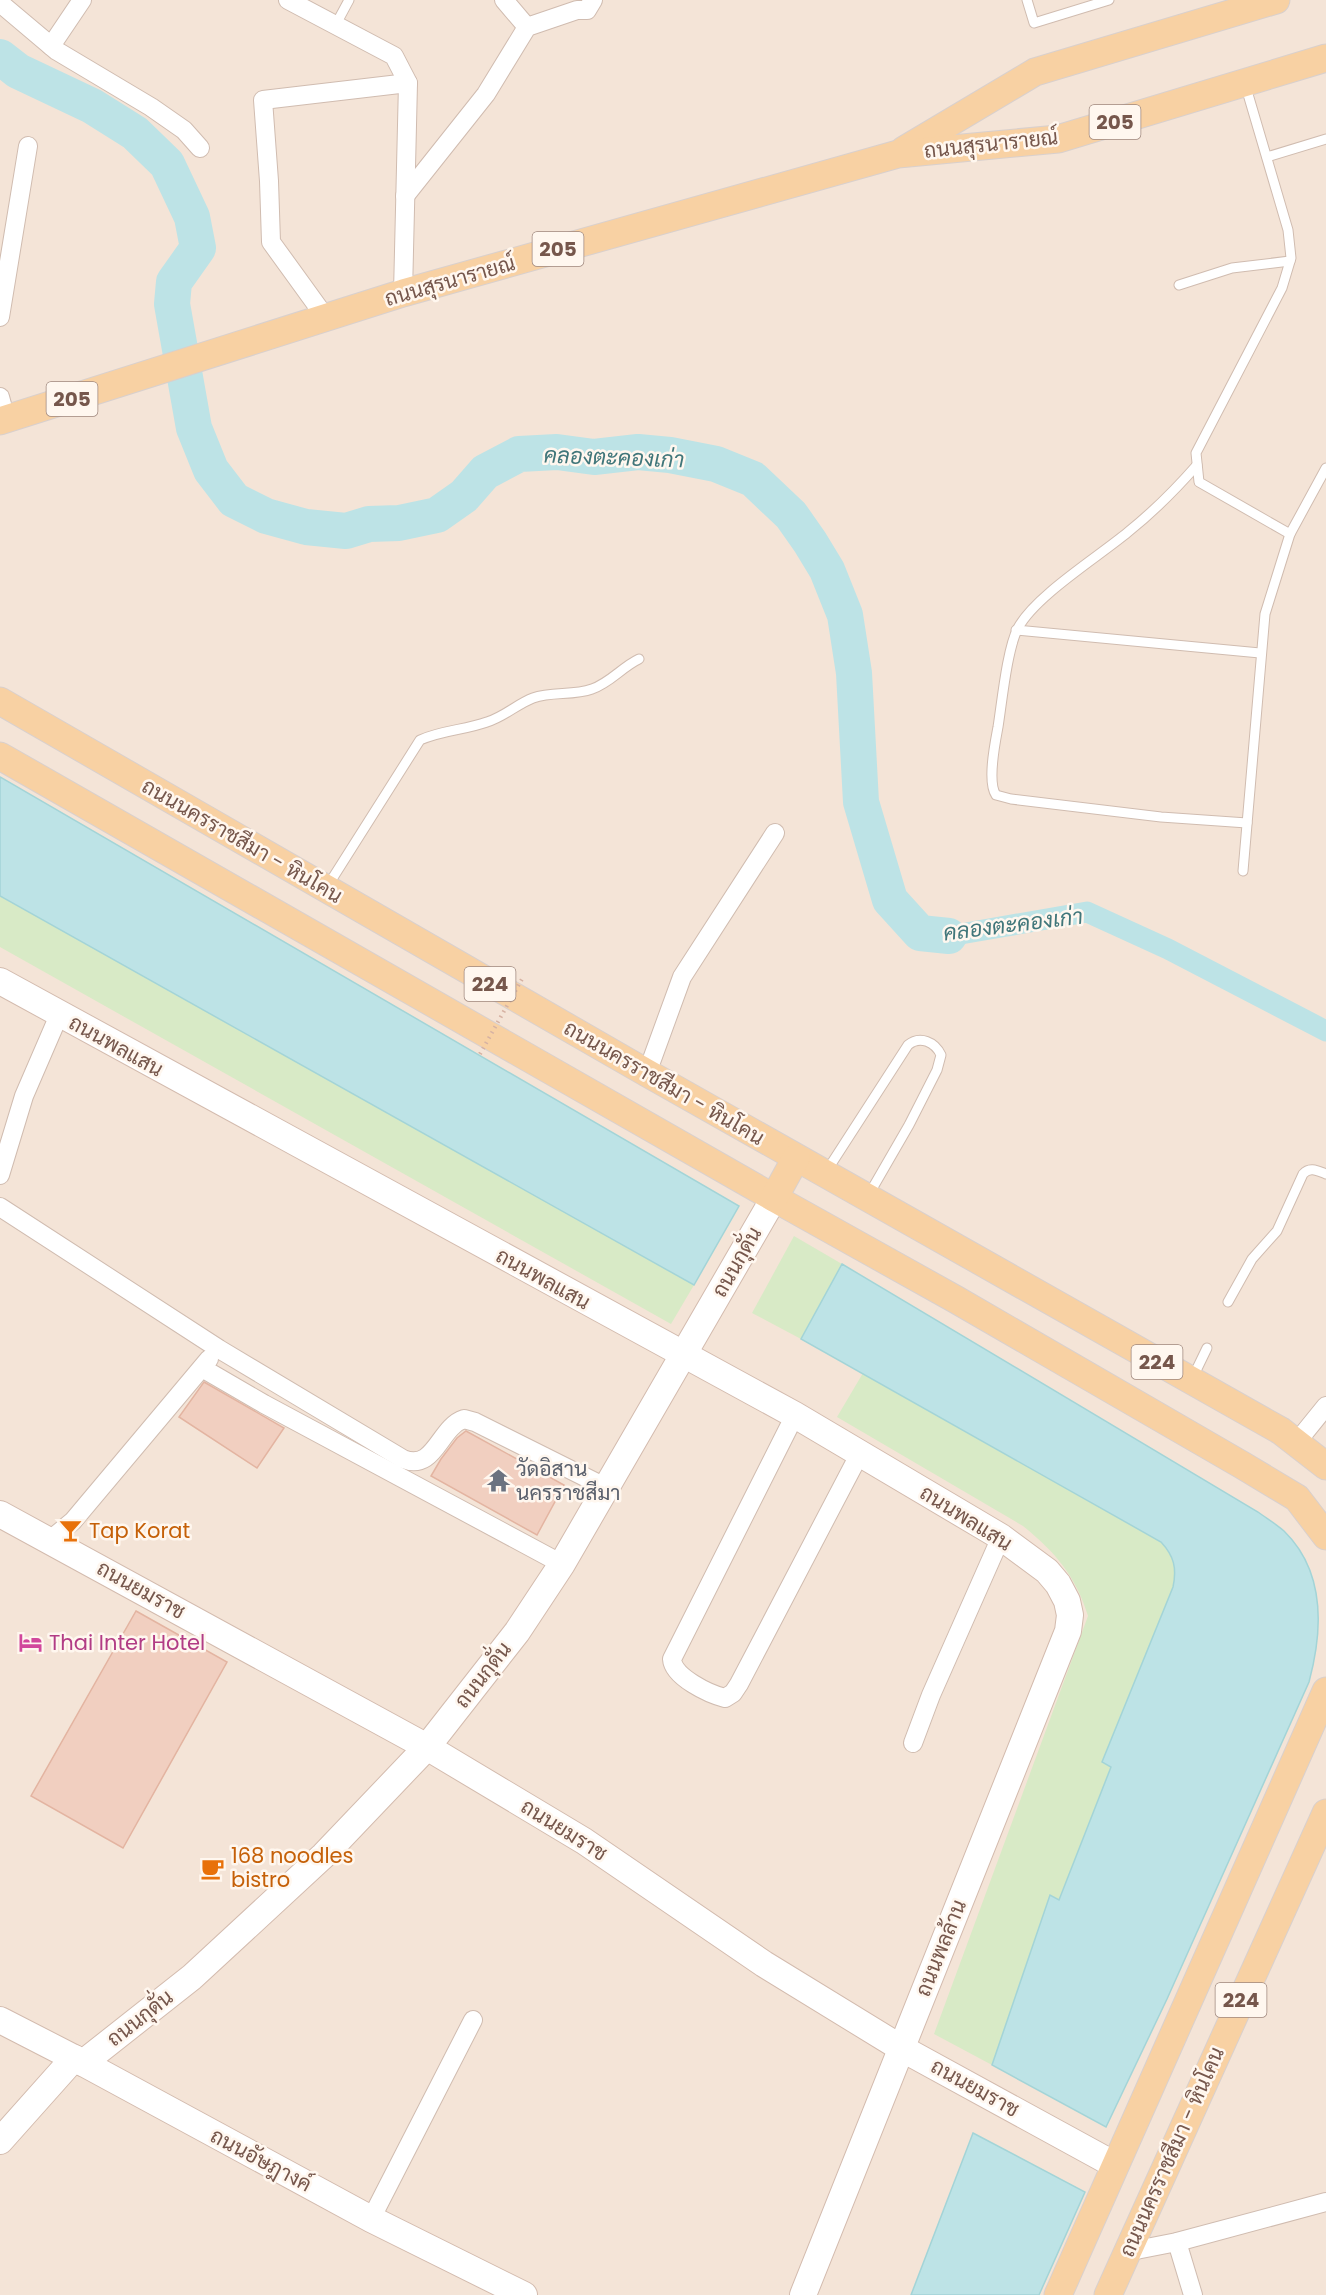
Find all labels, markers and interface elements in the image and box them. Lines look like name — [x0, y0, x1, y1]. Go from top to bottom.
road number: 205 — [1090, 105, 1140, 139]
street label: ถนนสุรนารายณ์ — [922, 122, 1059, 165]
road number: 205 — [532, 232, 584, 266]
street label: ถนนสุรนารายณ์ — [381, 248, 519, 313]
road number: 205 — [46, 382, 98, 416]
water label: คลองตะคองเก่า — [543, 440, 685, 475]
street label: ถนนนครราชสีมา - หินโคน — [137, 771, 348, 910]
water label: คลองตะคองเก่า — [942, 901, 1085, 948]
road number: 224 — [464, 967, 516, 1001]
street label: ถนนพลแสน — [64, 1008, 169, 1083]
street label: ถนนนครราชสีมา - หินโคน — [559, 1013, 770, 1152]
street label: ถนนกุดั่น — [701, 1219, 768, 1302]
street label: ถนนพลแสน — [491, 1241, 596, 1316]
road number: 224 — [1132, 1345, 1182, 1379]
place label: วัดอิสาน นครราชสีมา — [516, 1454, 621, 1507]
temple icon: วัดอิสาน นครราชสีมา — [485, 1468, 511, 1494]
street label: ถนนพลแสน — [914, 1478, 1018, 1557]
place label: Tap Korat — [89, 1516, 190, 1545]
bar icon: Tap Korat — [58, 1518, 84, 1544]
street label: ถนนยมราช — [92, 1553, 191, 1626]
place label: Thai Inter Hotel — [49, 1628, 205, 1657]
hotel icon: Thai Inter Hotel — [18, 1630, 44, 1656]
street label: ถนนกุดั่น — [444, 1633, 518, 1714]
street label: ถนนยมราช — [515, 1792, 613, 1868]
place label: 168 noodles bistro — [231, 1841, 354, 1894]
cafe icon: 168 noodles bistro — [200, 1855, 226, 1881]
street label: ถนนพลล้าน — [908, 1895, 973, 2001]
street label: ถนนกุดั่น — [98, 1979, 179, 2053]
road number: 224 — [1216, 1983, 1266, 2017]
street label: ถนนนครราชสีมา - หินโคน — [1112, 2042, 1231, 2261]
street label: ถนนยมราช — [926, 2051, 1025, 2124]
street label: ถนนอัษฎางค์ — [206, 2121, 317, 2198]

